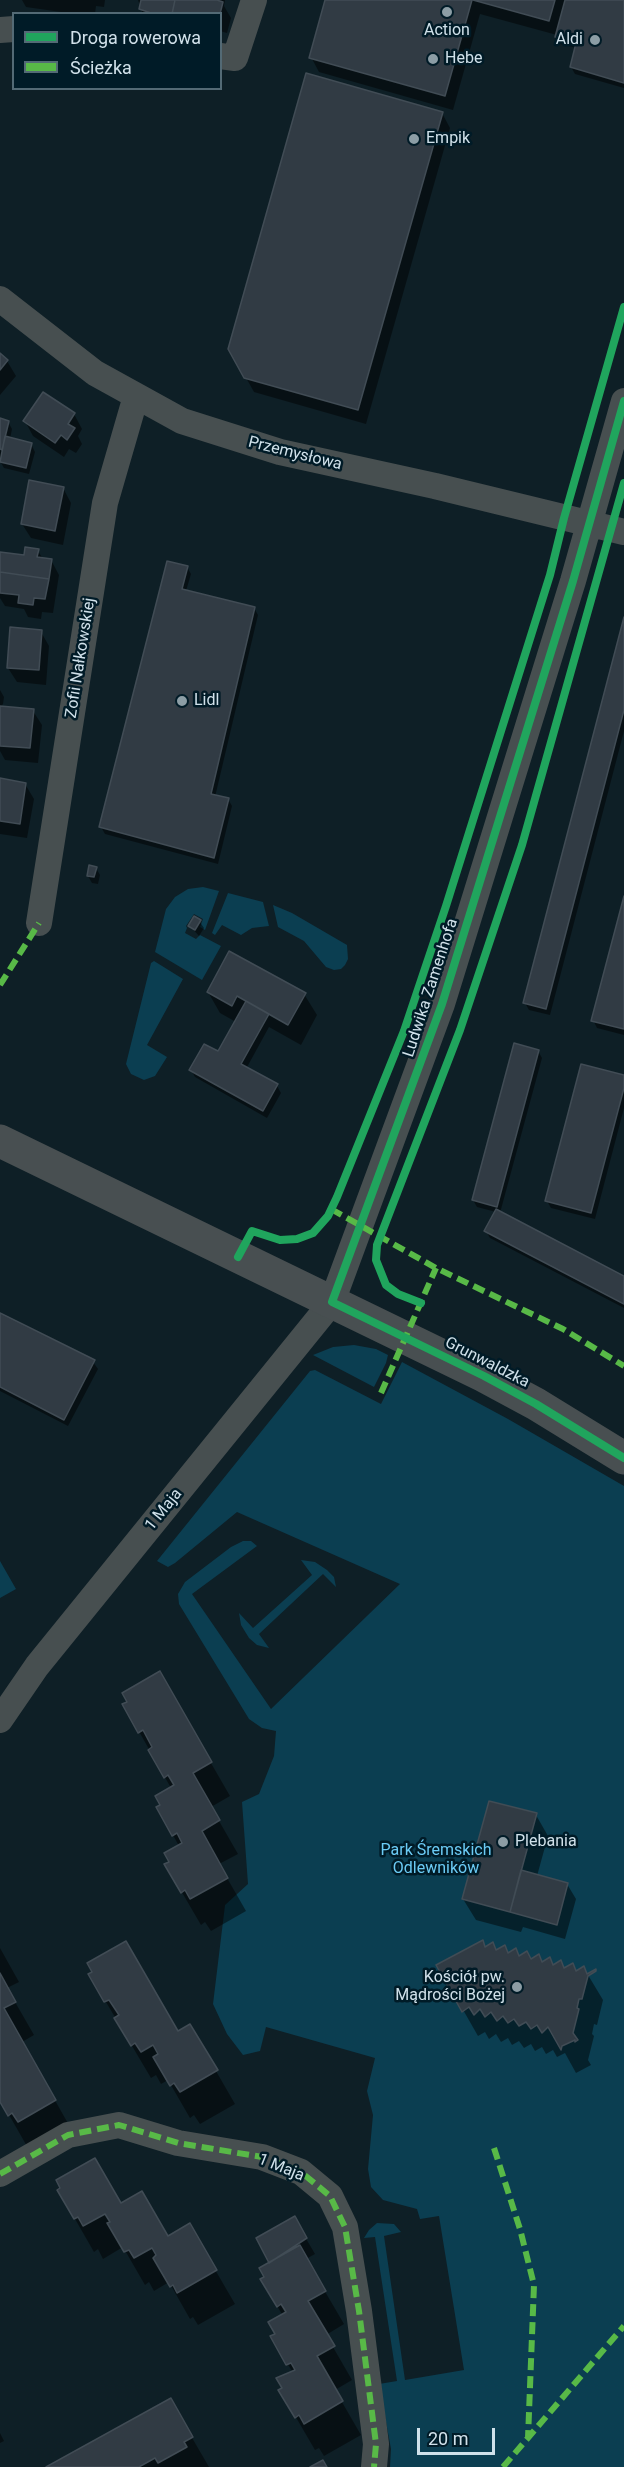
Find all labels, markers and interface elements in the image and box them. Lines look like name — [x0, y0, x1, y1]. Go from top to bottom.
marker: Action — [440, 5, 454, 19]
legend — [12, 12, 222, 90]
place label: Action — [424, 21, 470, 41]
text: Droga rowerowa — [70, 27, 201, 48]
place label: Aldi — [556, 30, 583, 50]
marker: Aldi — [588, 33, 602, 47]
place label: Hebe — [445, 49, 482, 69]
marker: Hebe — [426, 52, 440, 66]
text: Ścieżka — [70, 57, 132, 78]
place label: Empik — [426, 129, 470, 149]
marker: Empik — [407, 132, 421, 146]
street label: Przemysłowa — [246, 433, 344, 475]
street label: Zofii Nałkowskiej — [62, 596, 100, 720]
place label: Lidl — [194, 691, 219, 711]
marker: Lidl — [175, 694, 189, 708]
street label: Ludwika Zamenhofa — [400, 916, 462, 1060]
street label: Grunwaldzka — [441, 1333, 533, 1393]
street label: 1 Maja — [141, 1485, 187, 1535]
place label: Plebania — [515, 1832, 577, 1852]
marker: Plebania — [496, 1835, 510, 1849]
park label: Park Śremskich Odlewników — [381, 1841, 491, 1879]
place label: Kościół pw. Mądrości Bożej — [395, 1968, 505, 2006]
marker: Kościół pw. Mądrości Bożej — [510, 1980, 524, 1994]
street label: 1 Maja — [255, 2150, 307, 2186]
scale bar — [420, 2416, 498, 2454]
text: 20 m — [428, 2428, 468, 2449]

